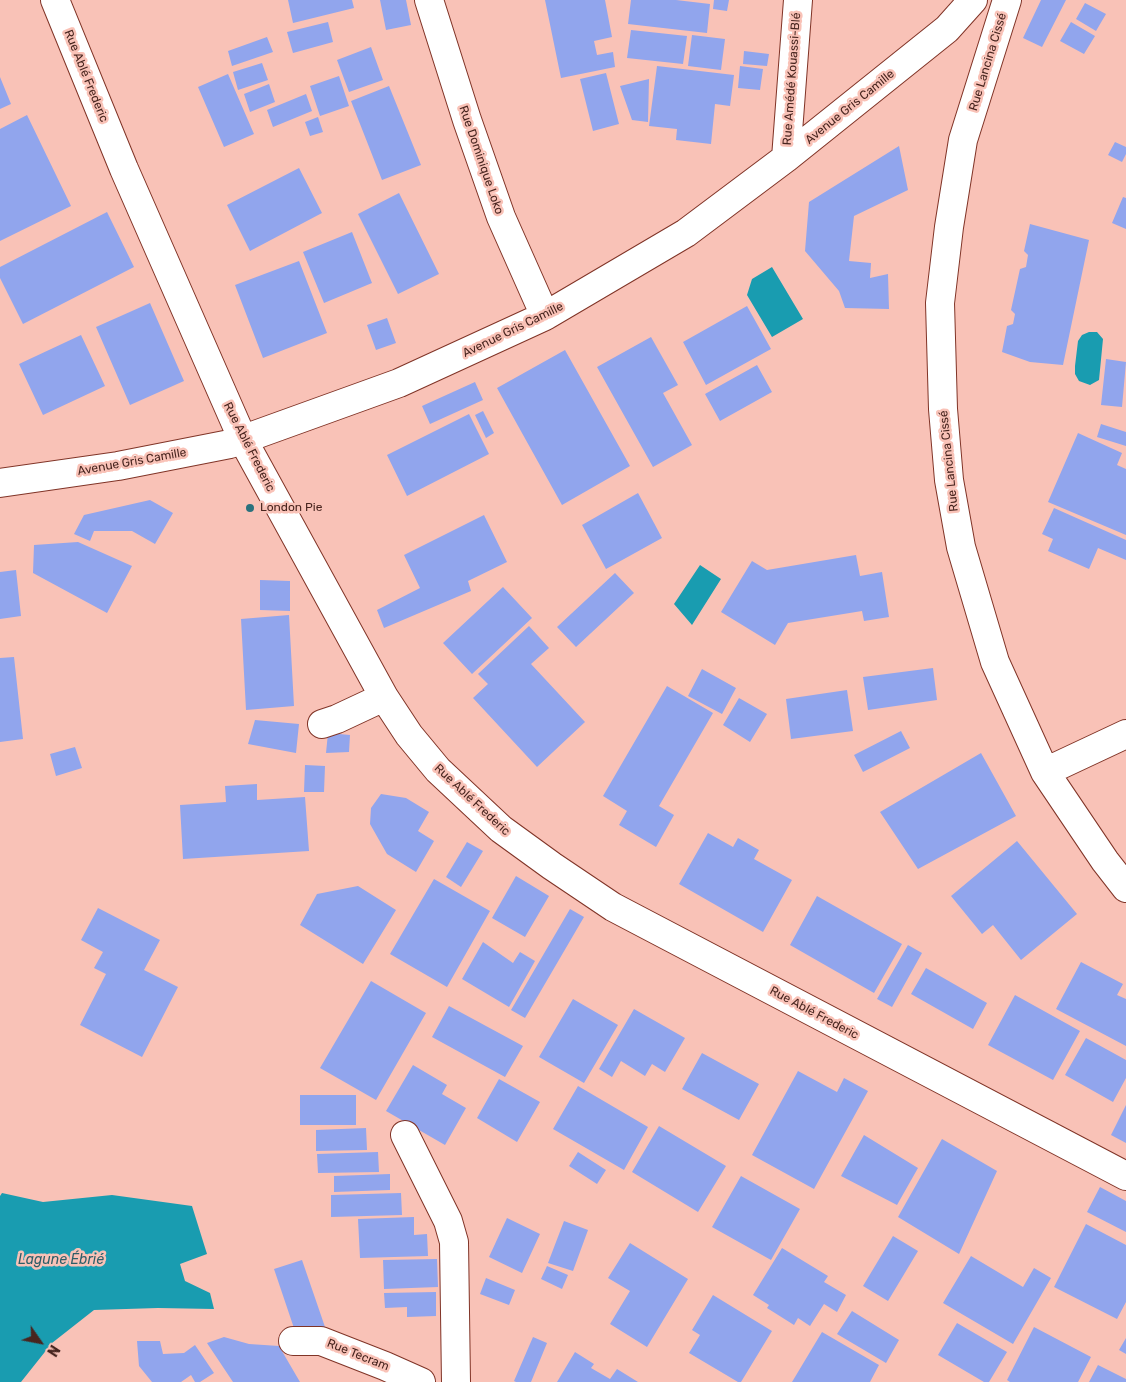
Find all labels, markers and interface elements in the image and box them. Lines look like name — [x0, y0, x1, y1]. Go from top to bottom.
street label: Rue Lancina Cissé — [966, 11, 1010, 113]
street label: Rue Amédé Kouassi-Blé — [780, 12, 804, 146]
street label: Rue Ablé Frederic — [61, 28, 111, 124]
street label: Avenue Gris Camille — [803, 67, 897, 147]
street label: Rue Dominique Loko — [456, 104, 506, 216]
street label: Avenue Gris Camille — [460, 299, 566, 361]
street label: Rue Ablé Frederic — [220, 400, 278, 494]
street label: Rue Lancina Cissé — [937, 410, 961, 512]
street label: Avenue Gris Camille — [76, 445, 188, 479]
place label: London Pie — [260, 501, 322, 515]
marker: London Pie — [244, 502, 256, 514]
street label: Rue Ablé Frederic — [431, 761, 513, 839]
street label: Rue Ablé Frederic — [767, 984, 861, 1042]
water label: Lagune Ébrié — [18, 1252, 104, 1268]
north arrow — [15, 1317, 65, 1367]
street label: Rue Tecram — [325, 1336, 391, 1374]
text: N — [43, 1342, 63, 1359]

